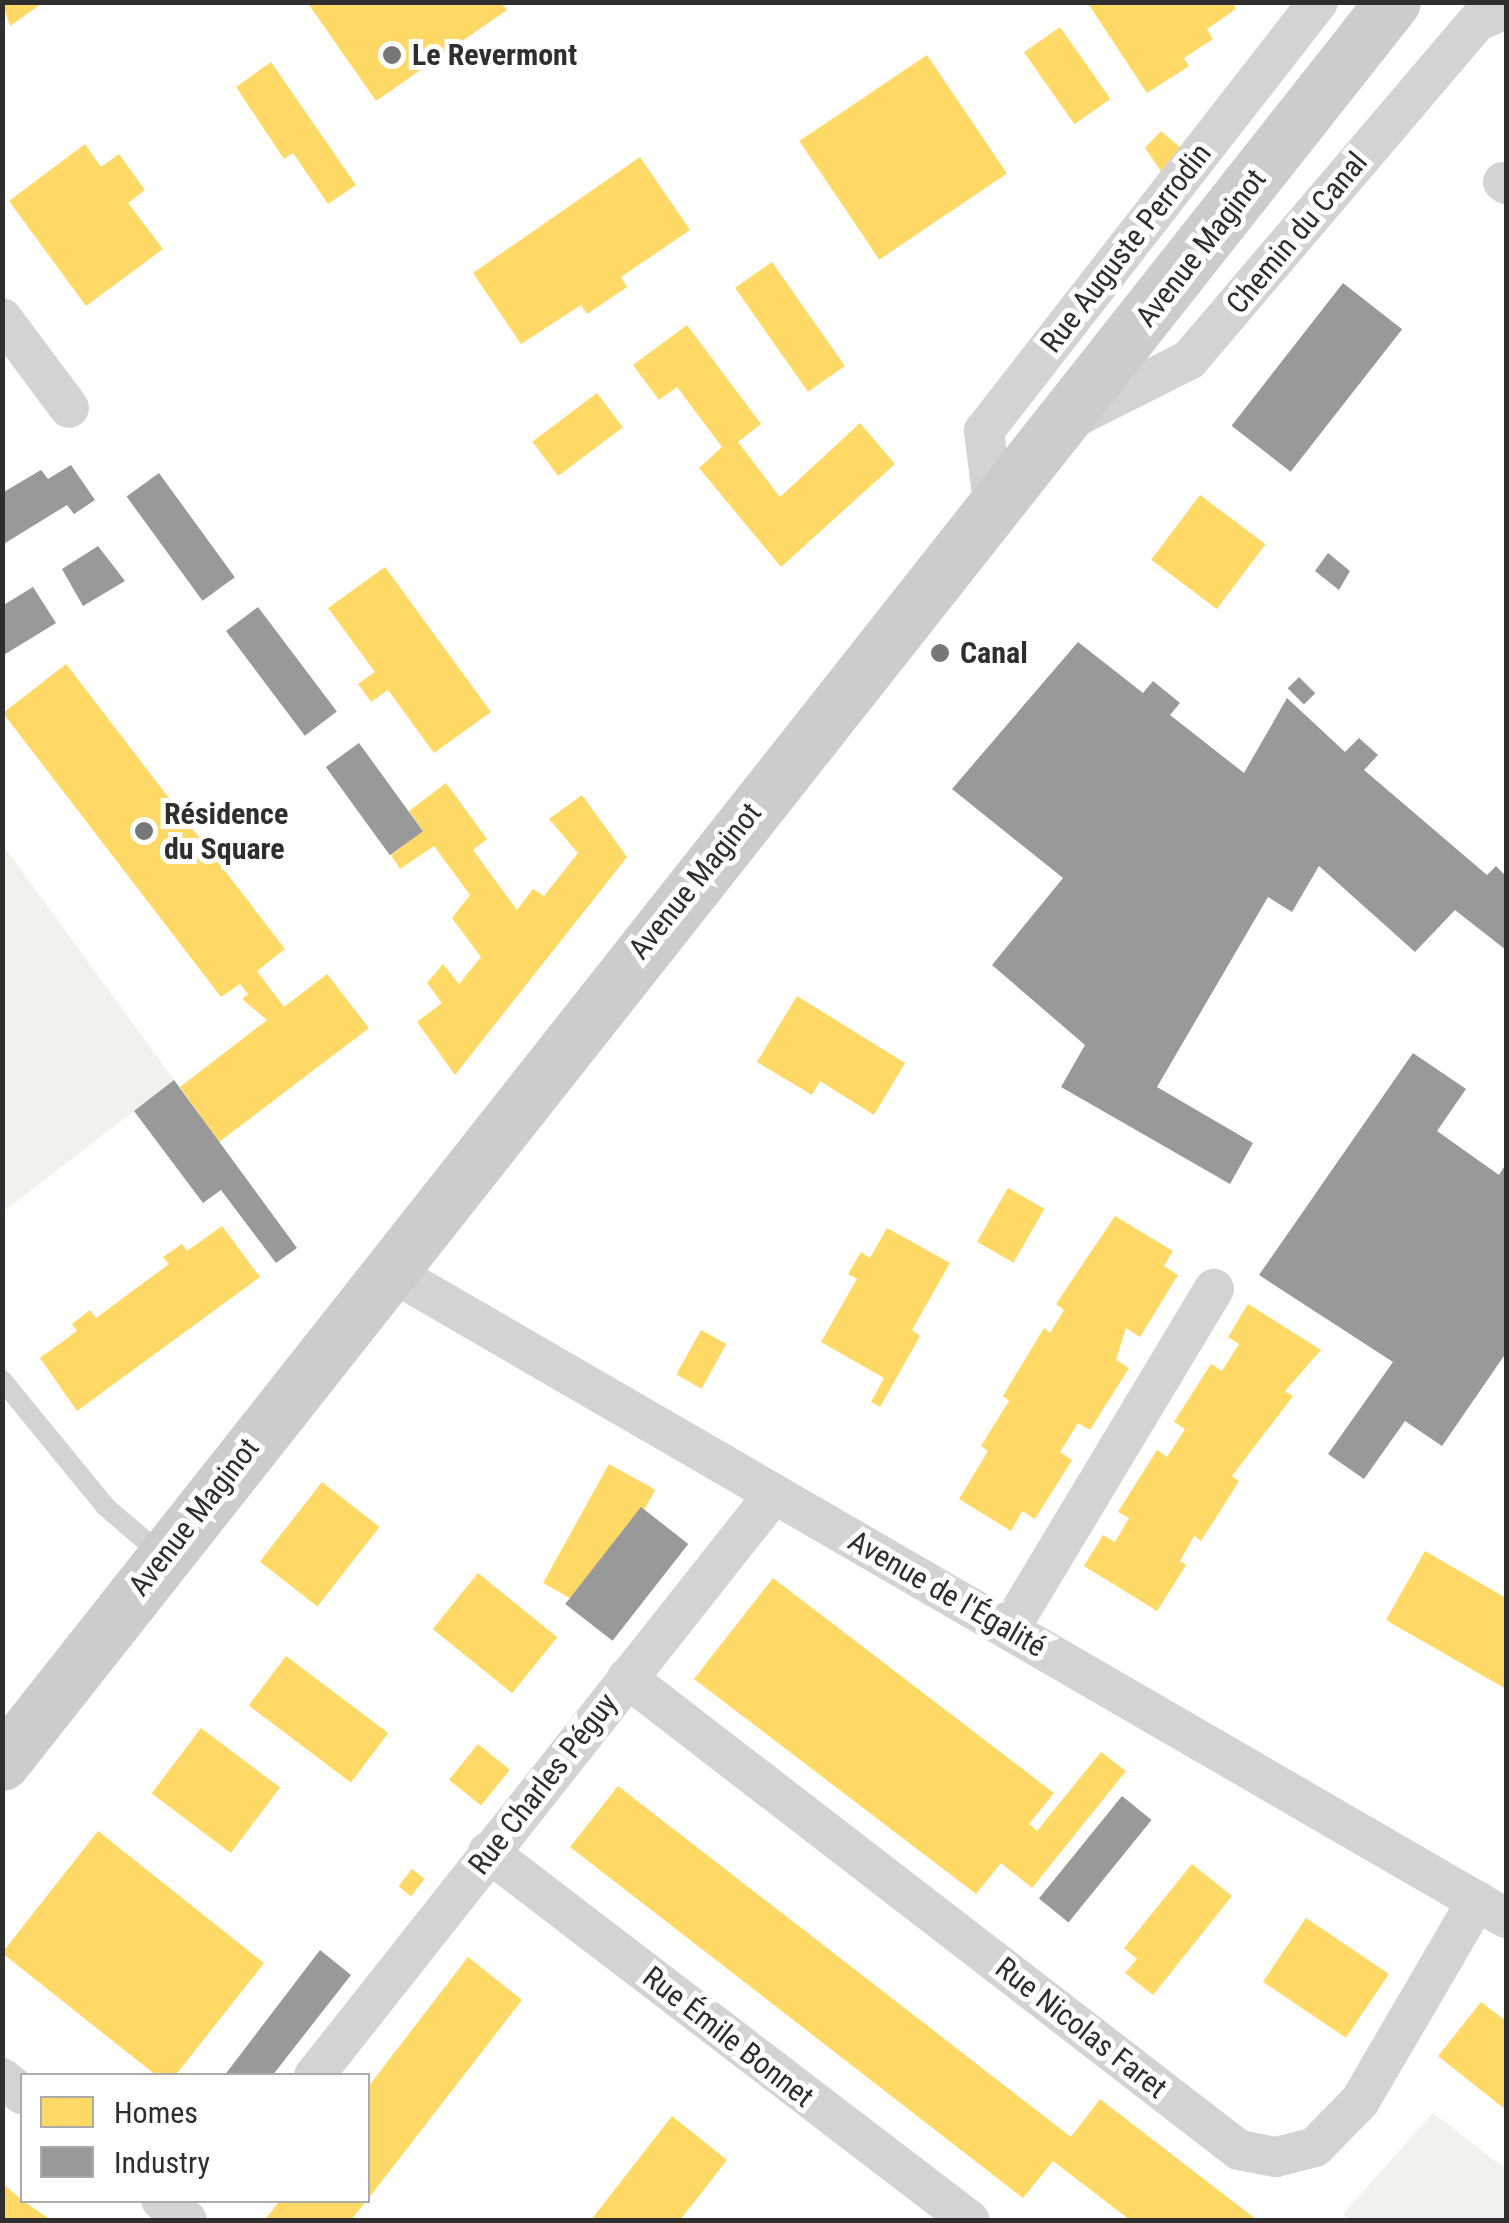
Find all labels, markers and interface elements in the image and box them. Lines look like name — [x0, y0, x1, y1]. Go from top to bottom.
place label: Le Revermont — [412, 37, 577, 73]
marker: Le Revermont — [381, 44, 403, 66]
street label: Rue Auguste Perrodin — [1033, 136, 1219, 360]
street label: Chemin du Canal — [1219, 145, 1375, 321]
street label: Avenue Maginot — [1128, 162, 1274, 334]
place label: Canal — [960, 635, 1028, 671]
marker: Canal — [929, 642, 951, 664]
place label: Résidence du Square — [164, 796, 288, 866]
street label: Avenue Maginot — [621, 796, 769, 966]
marker: Résidence du Square — [133, 820, 155, 842]
street label: Avenue Maginot — [121, 1431, 267, 1603]
street label: Avenue de l'Égalité — [842, 1523, 1052, 1665]
street label: Rue Charles Péguy — [461, 1686, 625, 1882]
street label: Rue Nicolas Faret — [988, 1950, 1174, 2106]
street label: Rue Émile Bonnet — [635, 1959, 821, 2115]
legend — [20, 2073, 370, 2203]
text: Homes — [114, 2095, 198, 2130]
text: Industry — [114, 2145, 210, 2180]

